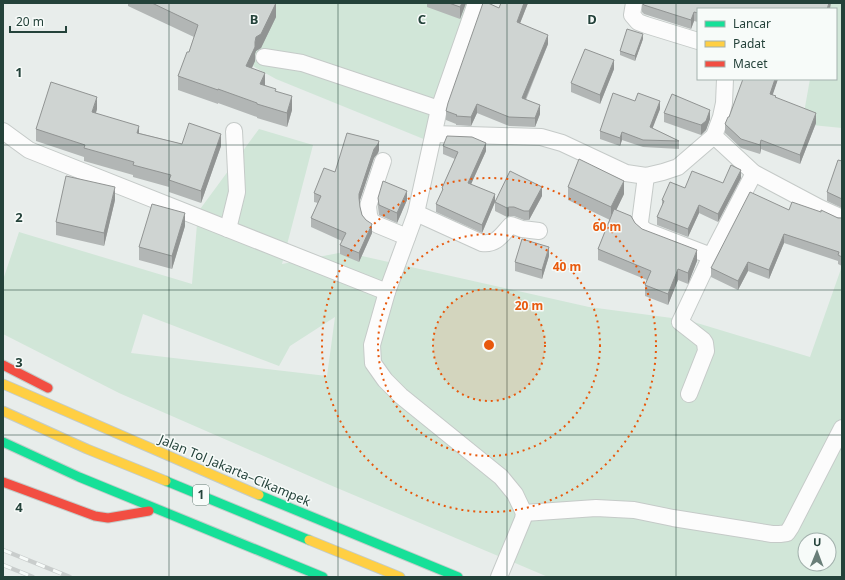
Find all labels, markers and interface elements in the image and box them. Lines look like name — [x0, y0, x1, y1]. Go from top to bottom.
scale bar — [10, 8, 66, 34]
legend — [697, 8, 837, 80]
text: B — [250, 10, 258, 28]
text: C — [418, 10, 426, 28]
text: D — [587, 10, 597, 28]
text: 20 m — [16, 13, 44, 30]
text: Lancar — [733, 15, 771, 32]
text: Padat — [733, 35, 766, 52]
text: Macet — [733, 55, 768, 72]
text: 1 — [15, 63, 23, 81]
text: 2 — [15, 208, 23, 226]
text: 60 m — [593, 218, 621, 235]
text: 40 m — [553, 258, 581, 275]
text: 20 m — [515, 297, 543, 314]
centre of rings — [482, 338, 496, 352]
text: 3 — [15, 353, 23, 371]
street label: Jalan Tol Jakarta–Cikampek — [155, 429, 314, 510]
road number: 1 — [193, 485, 209, 505]
text: 4 — [15, 498, 23, 516]
north arrow — [797, 532, 837, 572]
text: U — [813, 534, 821, 549]

